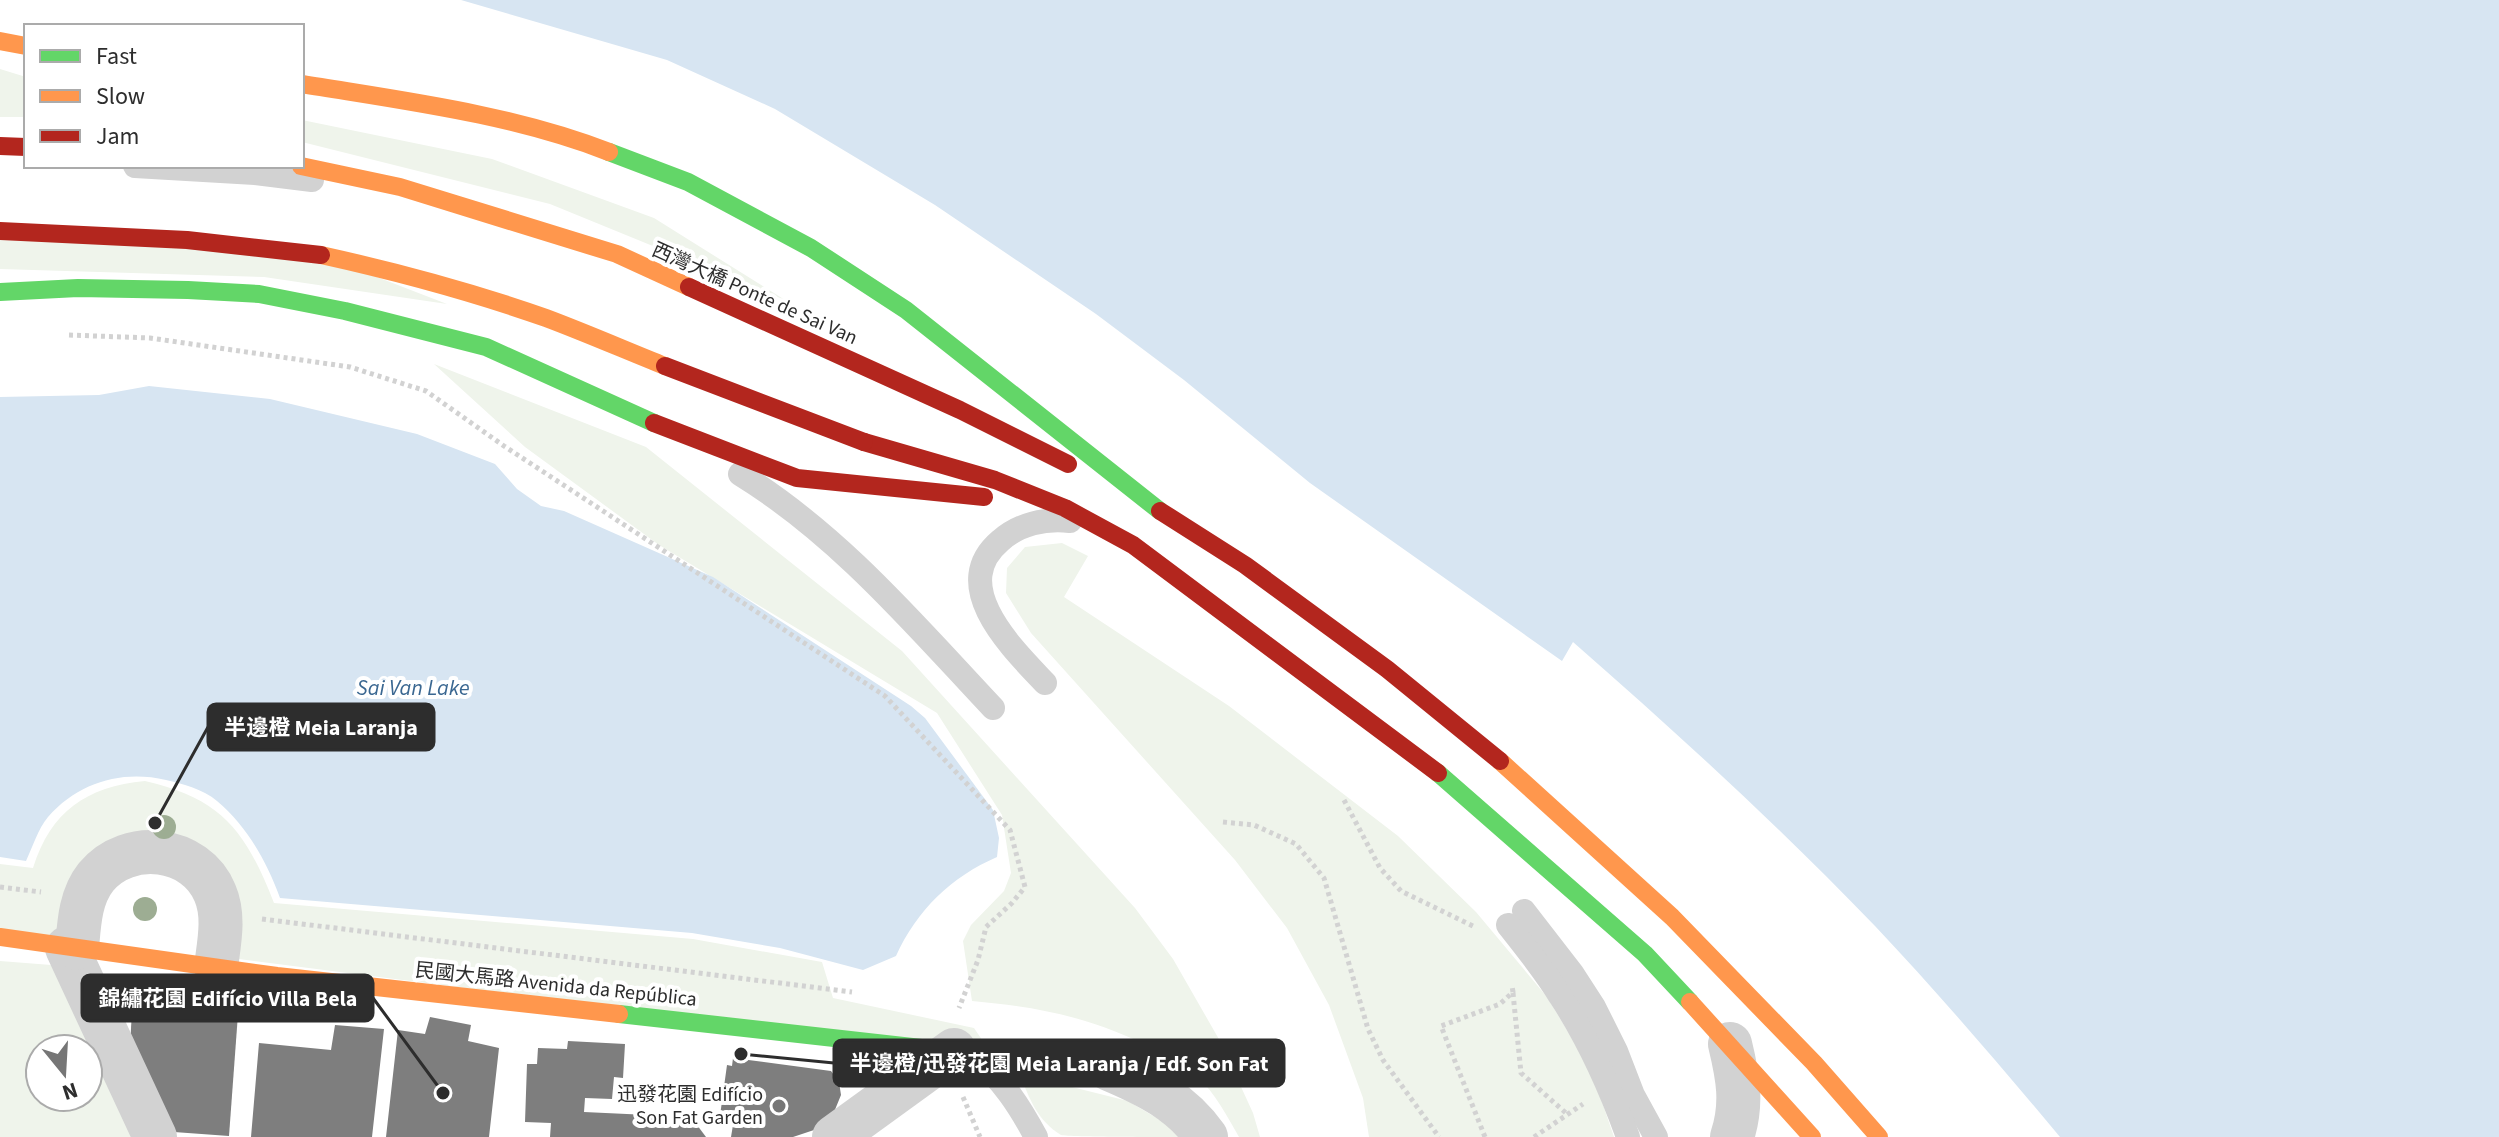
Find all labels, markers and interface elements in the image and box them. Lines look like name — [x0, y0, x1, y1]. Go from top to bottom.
legend — [24, 24, 304, 168]
text: Fast — [96, 39, 137, 74]
text: Slow — [96, 79, 145, 114]
text: Jam — [96, 119, 140, 154]
street label: 西灣大橋 Ponte de Sai Van — [647, 236, 862, 352]
water label: Sai Van Lake — [357, 672, 469, 704]
callout: 半邊橙 Meia Laranja — [208, 704, 434, 750]
text: 半邊橙 Meia Laranja — [224, 712, 418, 744]
street label: 民國大馬路 Avenida da República — [414, 956, 698, 1014]
callout: 錦繡花園 Edifício Villa Bela — [82, 975, 373, 1021]
text: 錦繡花園 Edifício Villa Bela — [99, 983, 357, 1015]
north arrow — [24, 1033, 104, 1113]
callout: 半邊橙/迅發花園 Meia Laranja / Edf. Son Fat — [834, 1040, 1284, 1086]
text: 半邊橙/迅發花園 Meia Laranja / Edf. Son Fat — [850, 1048, 1269, 1080]
text: N — [58, 1074, 82, 1109]
place label: 迅發花園 Edifício Son Fat Garden — [617, 1081, 763, 1132]
marker: 迅發花園 Edifício Son Fat Garden — [770, 1097, 788, 1115]

